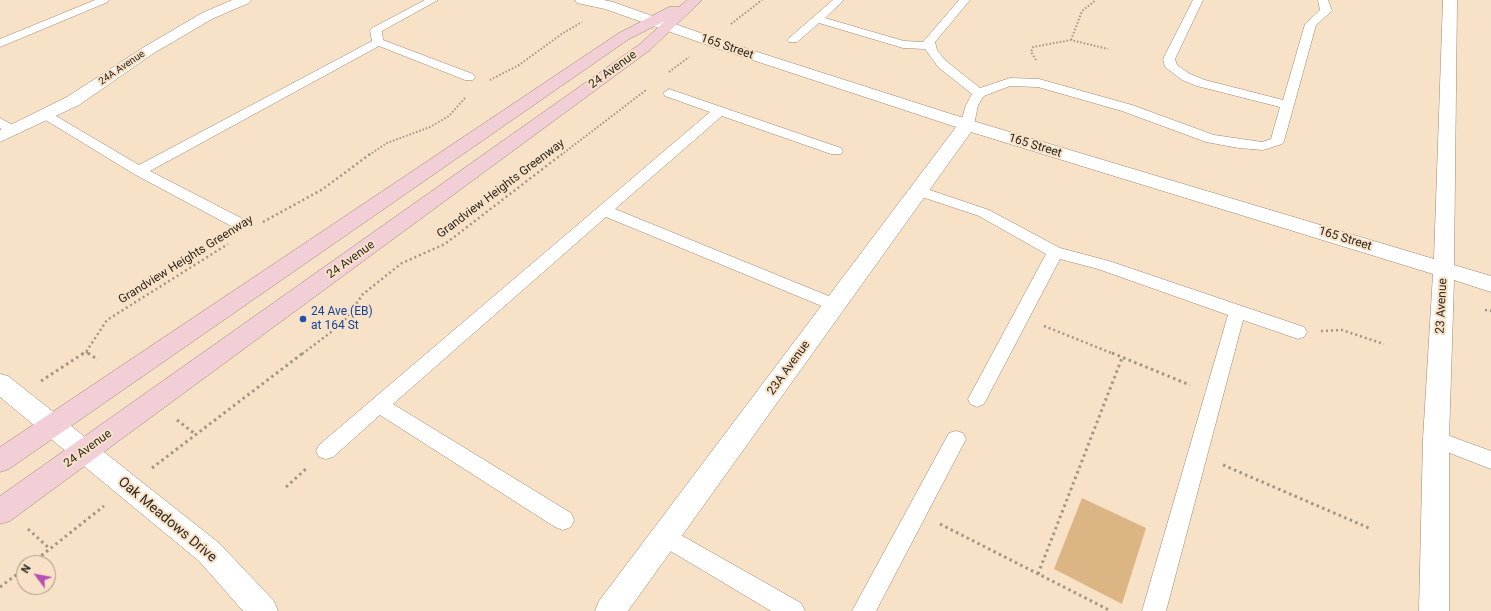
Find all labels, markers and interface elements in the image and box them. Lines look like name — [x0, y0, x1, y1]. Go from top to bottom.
street label: 165 Street — [699, 31, 755, 63]
street label: 24A Avenue — [97, 48, 147, 88]
street label: 24 Avenue — [586, 48, 640, 92]
street label: 165 Street — [1007, 131, 1063, 161]
street label: Grandview Heights Greenway — [434, 136, 568, 242]
street label: Grandview Heights Greenway — [116, 213, 256, 307]
street label: 165 Street — [1317, 224, 1373, 254]
street label: 24 Avenue — [324, 238, 378, 282]
street label: 23 Avenue — [1433, 278, 1451, 334]
place label: 24 Ave (EB) at 164 St — [311, 305, 373, 333]
marker: 24 Ave (EB) at 164 St — [298, 314, 308, 324]
street label: 23A Avenue — [765, 338, 813, 398]
street label: 24 Avenue — [61, 427, 115, 471]
street label: Oak Meadows Drive — [114, 474, 220, 566]
north arrow — [16, 555, 56, 595]
text: N — [19, 562, 34, 576]

